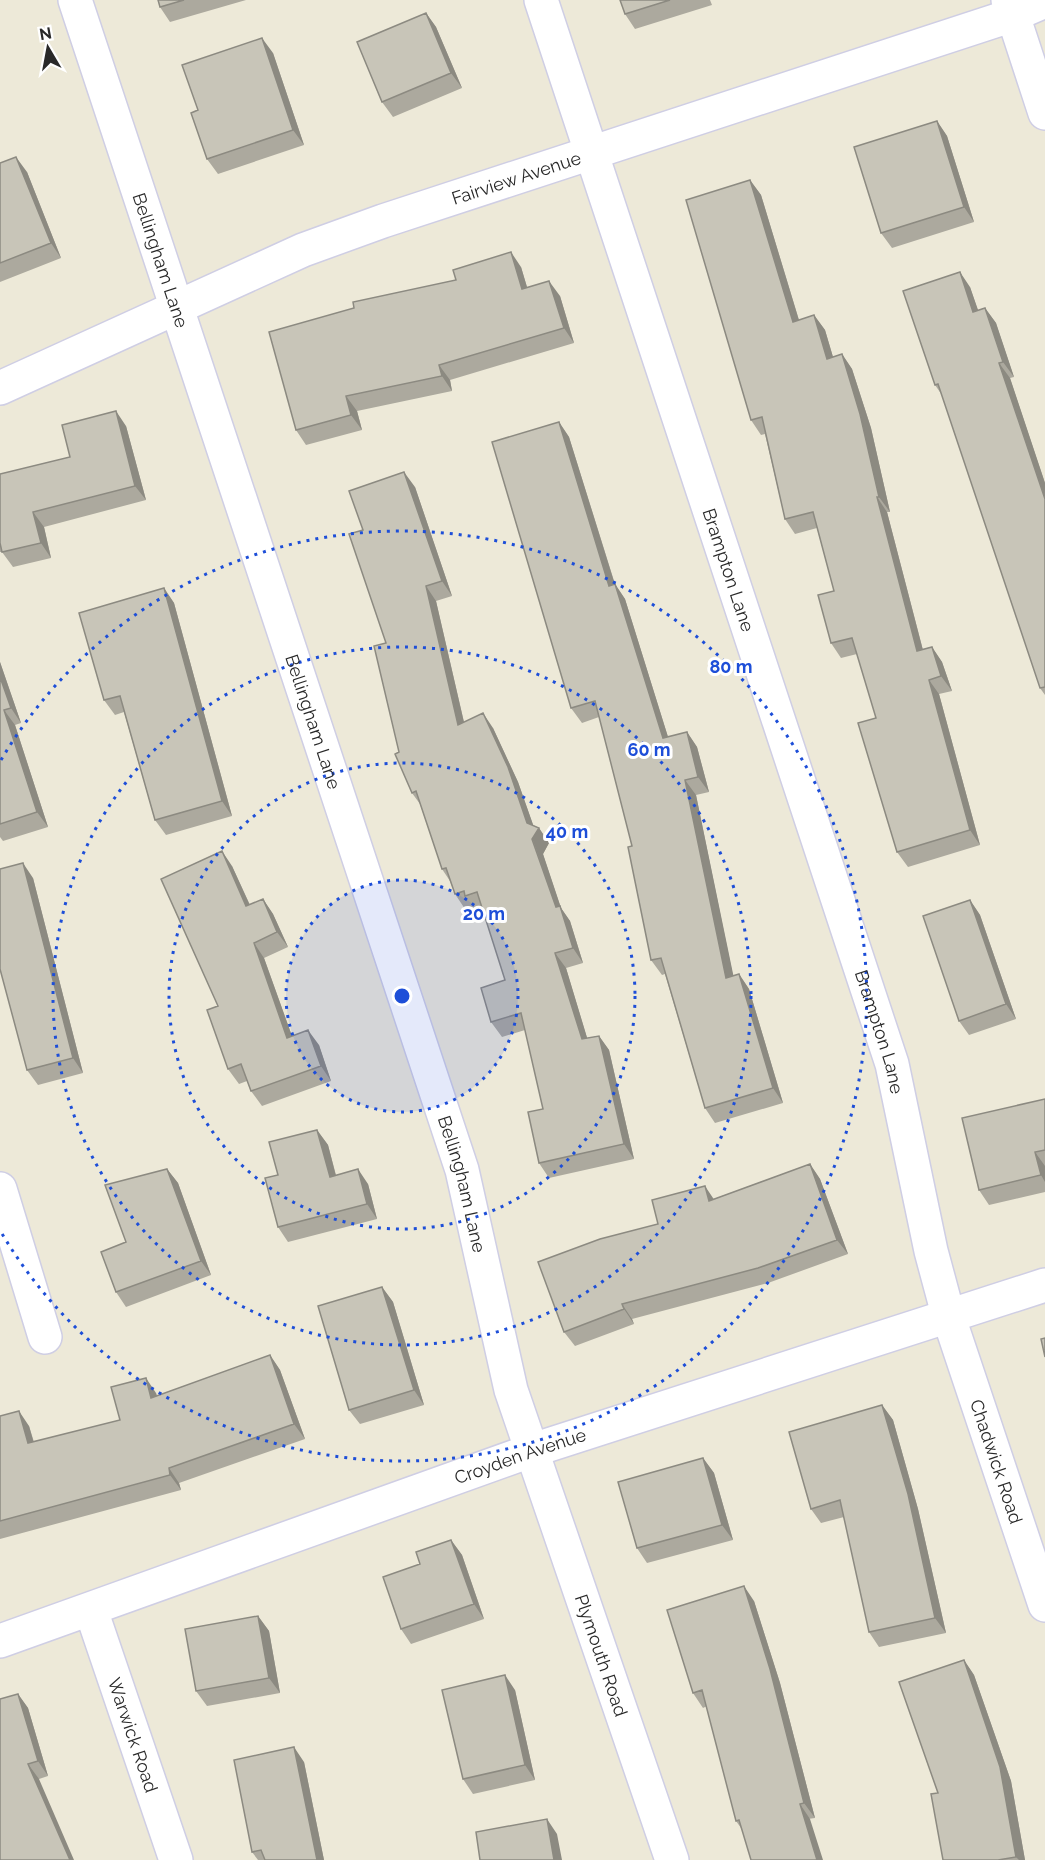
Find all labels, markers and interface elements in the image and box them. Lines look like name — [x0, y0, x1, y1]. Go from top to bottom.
north arrow — [18, 18, 78, 78]
text: N — [38, 23, 53, 44]
street label: Fairview Avenue — [449, 146, 584, 208]
street label: Bellingham Lane — [129, 190, 193, 331]
street label: Brampton Lane — [699, 505, 759, 635]
street label: Bellingham Lane — [282, 651, 346, 792]
text: 80 m — [709, 656, 753, 677]
text: 60 m — [627, 739, 671, 760]
text: 40 m — [546, 821, 588, 842]
text: 20 m — [463, 903, 505, 924]
street label: Brampton Lane — [851, 967, 908, 1096]
centre of rings — [392, 986, 412, 1006]
street label: Bellingham Lane — [434, 1113, 491, 1255]
street label: Chadwick Road — [966, 1397, 1027, 1526]
street label: Croyden Avenue — [451, 1423, 589, 1488]
street label: Plymouth Road — [571, 1591, 632, 1719]
street label: Warwick Road — [104, 1675, 163, 1795]

